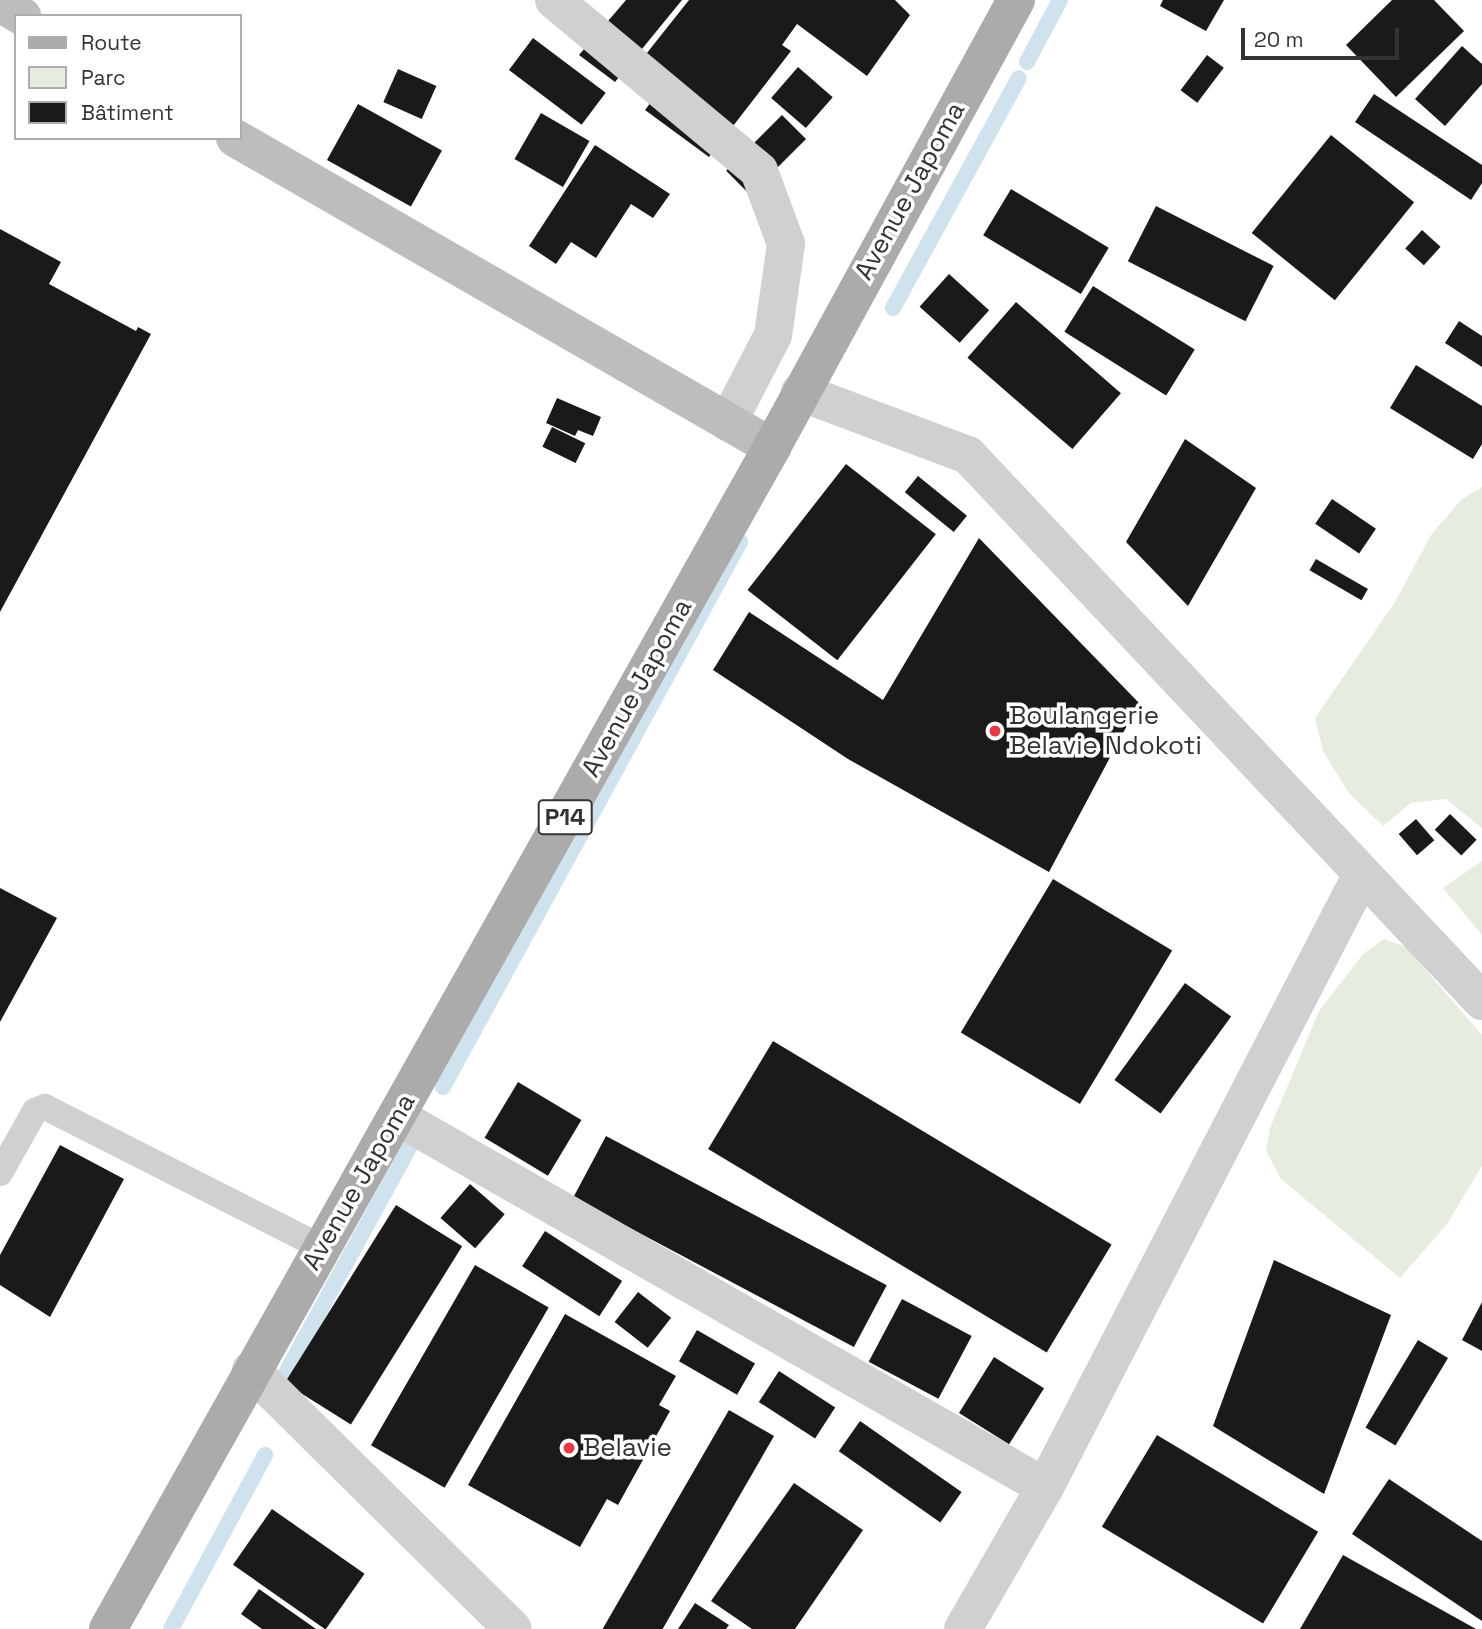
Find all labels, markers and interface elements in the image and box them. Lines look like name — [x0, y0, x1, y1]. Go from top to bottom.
legend — [14, 14, 242, 140]
scale bar — [1244, 14, 1402, 58]
text: 20 m — [1254, 26, 1304, 53]
text: Route — [81, 29, 142, 56]
text: Parc — [81, 64, 126, 91]
street label: Avenue Japoma — [848, 97, 972, 285]
text: Bâtiment — [81, 99, 174, 126]
street label: Avenue Japoma — [575, 594, 699, 782]
place label: Boulangerie Belavie Ndokoti — [1009, 700, 1202, 762]
marker: Boulangerie Belavie Ndokoti — [987, 723, 1003, 739]
road number: P14 — [537, 796, 593, 838]
street label: Avenue Japoma — [296, 1088, 422, 1276]
place label: Belavie — [583, 1432, 672, 1464]
marker: Belavie — [561, 1440, 577, 1456]

